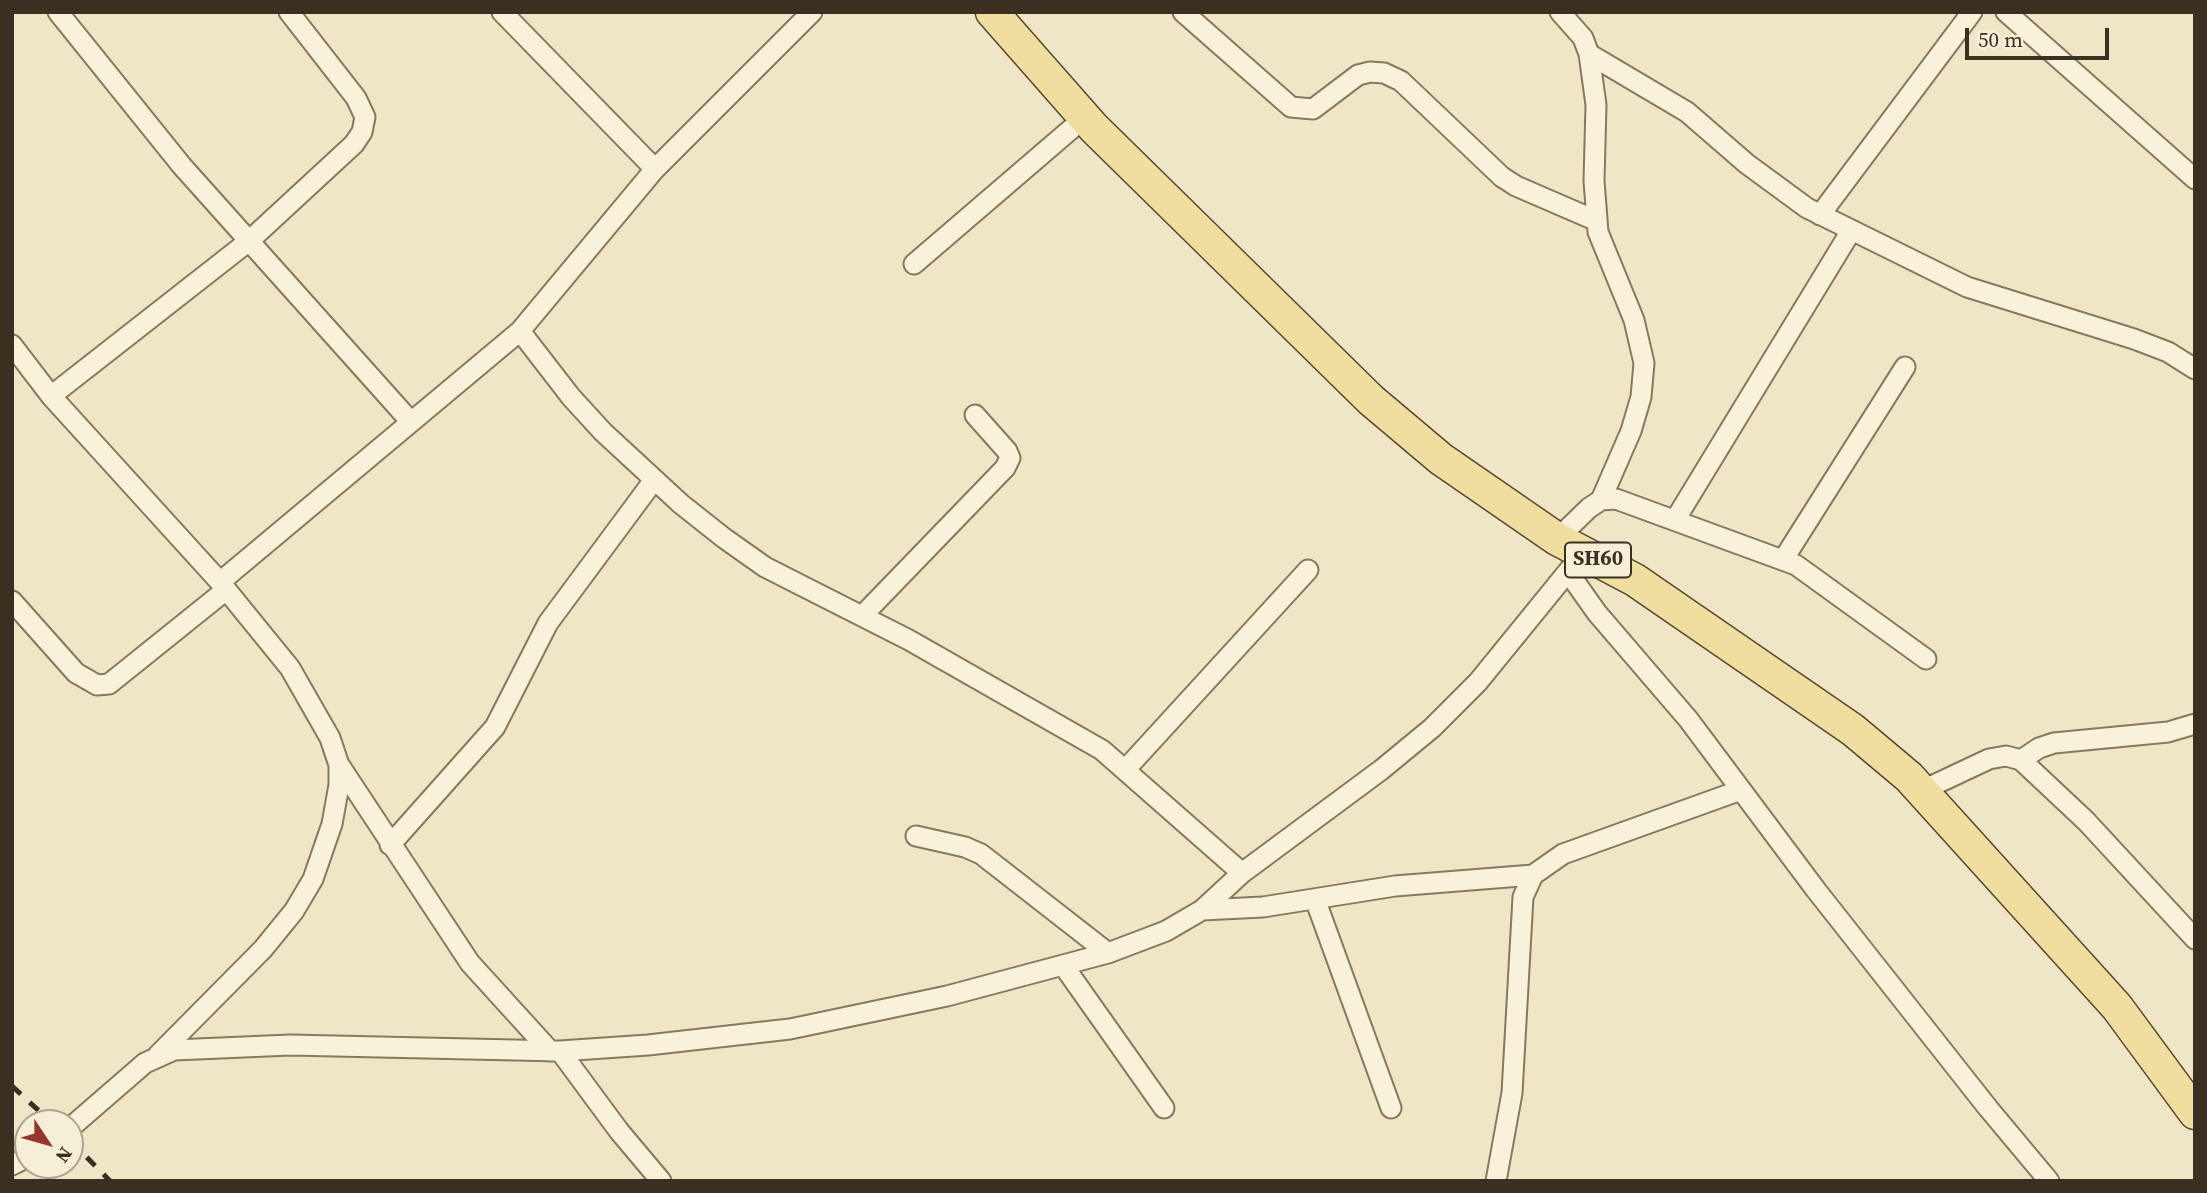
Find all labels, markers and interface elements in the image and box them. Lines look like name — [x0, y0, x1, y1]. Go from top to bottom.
scale bar — [1969, 14, 2112, 58]
text: 50 m — [1978, 25, 2023, 54]
road number: SH60 — [1565, 542, 1631, 578]
north arrow — [14, 1109, 84, 1179]
text: N — [50, 1142, 79, 1168]

